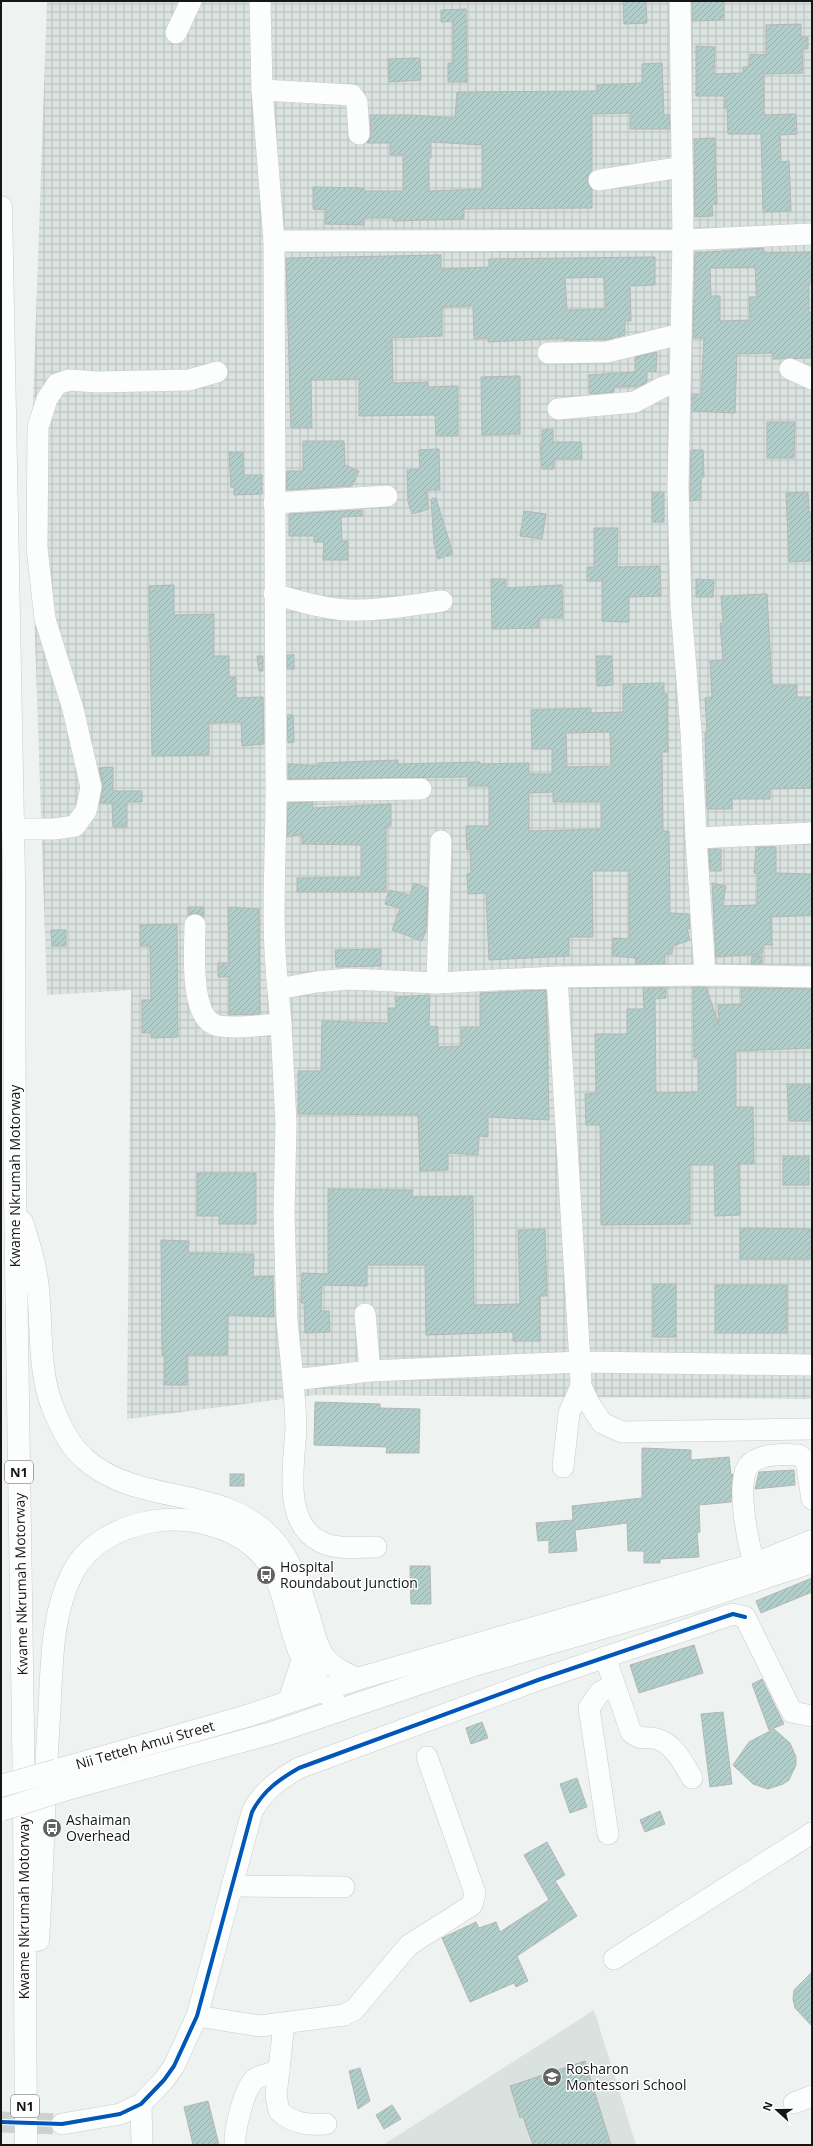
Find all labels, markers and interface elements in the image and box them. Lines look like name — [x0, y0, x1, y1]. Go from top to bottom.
street label: Kwame Nkrumah Motorway — [5, 1084, 24, 1267]
road number: N1 — [5, 1461, 33, 1483]
street label: Kwame Nkrumah Motorway — [9, 1492, 32, 1675]
place label: Hospital Roundabout Junction — [280, 1557, 418, 1592]
bus stop icon: Hospital Roundabout Junction — [255, 1564, 277, 1586]
street label: Nii Tetteh Amui Street — [73, 1716, 216, 1773]
place label: Ashaiman Overhead — [66, 1810, 131, 1845]
street label: Kwame Nkrumah Motorway — [14, 1816, 33, 1999]
bus stop icon: Ashaiman Overhead — [41, 1817, 63, 1839]
place label: Rosharon Montessori School — [566, 2059, 686, 2094]
school or university icon: Rosharon Montessori School — [541, 2066, 563, 2088]
north arrow — [757, 2090, 797, 2130]
road number: N1 — [11, 2095, 39, 2117]
text: N — [759, 2099, 776, 2113]

